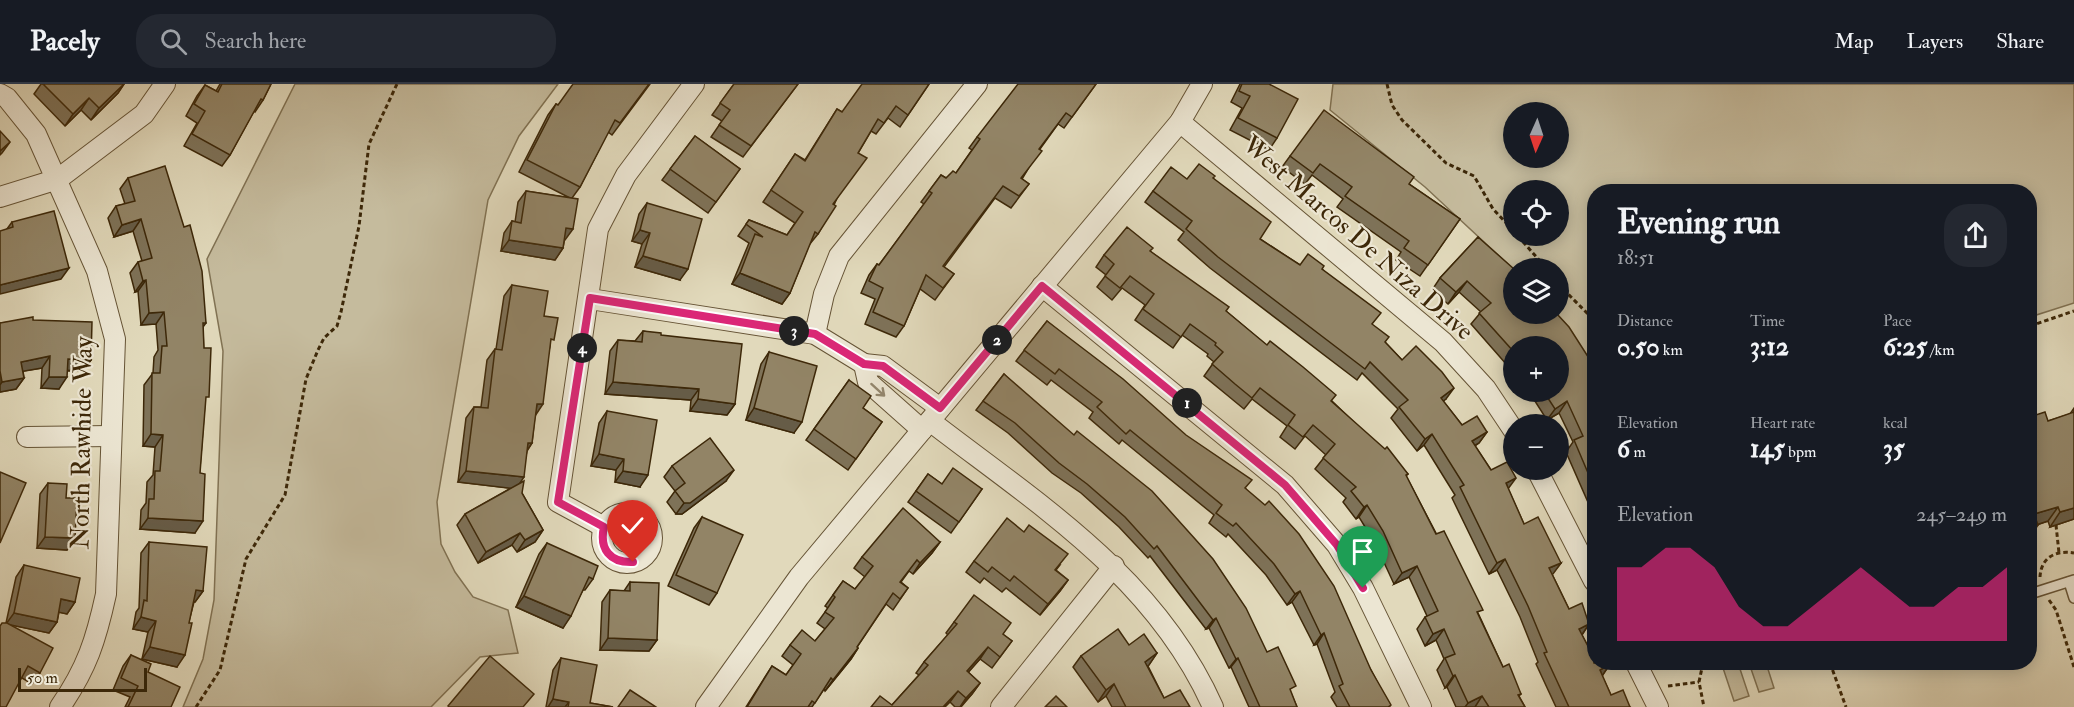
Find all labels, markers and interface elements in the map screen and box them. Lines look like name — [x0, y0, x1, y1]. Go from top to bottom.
search box — [136, 14, 556, 68]
text: Pacely — [30, 24, 100, 59]
icon: search — [157, 25, 190, 58]
text: Search here — [205, 27, 306, 55]
text: Map — [1834, 28, 1874, 55]
text: Layers — [1907, 28, 1963, 55]
text: Share — [1996, 28, 2044, 55]
north arrow — [1503, 102, 1569, 168]
map controls — [1503, 102, 1569, 480]
street label: West Marcos De Niza Drive — [1235, 128, 1480, 347]
button: locate — [1503, 180, 1569, 246]
text: Evening run — [1617, 202, 1780, 243]
button: share — [1944, 204, 2007, 267]
text: 18:51 — [1617, 245, 1654, 270]
button: layers — [1503, 258, 1569, 324]
text: Distance — [1617, 311, 1673, 331]
text: Time — [1750, 311, 1785, 331]
text: Pace — [1883, 311, 1912, 331]
pin: 3 — [779, 316, 809, 346]
text: 3 — [791, 321, 797, 341]
pin: 2 — [982, 325, 1012, 355]
text: 2 — [993, 330, 1001, 350]
text: 0.50 — [1617, 331, 1660, 363]
text: 3:12 — [1750, 331, 1789, 363]
text: 6:25 — [1883, 331, 1927, 363]
pin: 4 — [567, 333, 597, 363]
street label: North Rawhide Way — [64, 336, 100, 550]
button: + — [1503, 336, 1569, 402]
text: 4 — [578, 338, 586, 358]
text: km — [1660, 340, 1683, 360]
text: /km — [1927, 340, 1955, 360]
one-way arrow — [870, 383, 885, 397]
pin: 1 — [1172, 388, 1202, 418]
text: 1 — [1184, 393, 1190, 413]
text: Elevation — [1617, 413, 1678, 433]
text: Heart rate — [1750, 413, 1815, 433]
text: kcal — [1883, 413, 1908, 433]
button: − — [1503, 414, 1569, 480]
text: 6 — [1617, 433, 1630, 465]
text: 145 — [1750, 433, 1785, 465]
text: 35 — [1883, 433, 1904, 465]
text: m — [1630, 442, 1646, 462]
text: bpm — [1785, 442, 1816, 462]
pin — [607, 500, 658, 562]
text: Elevation — [1617, 502, 1693, 527]
text: 245–249 m — [1916, 502, 2007, 527]
icon: check — [616, 509, 649, 542]
pin — [1337, 526, 1388, 588]
icon: arrive — [1346, 535, 1379, 568]
scale bar — [18, 665, 147, 692]
text: 50 m — [27, 668, 58, 688]

